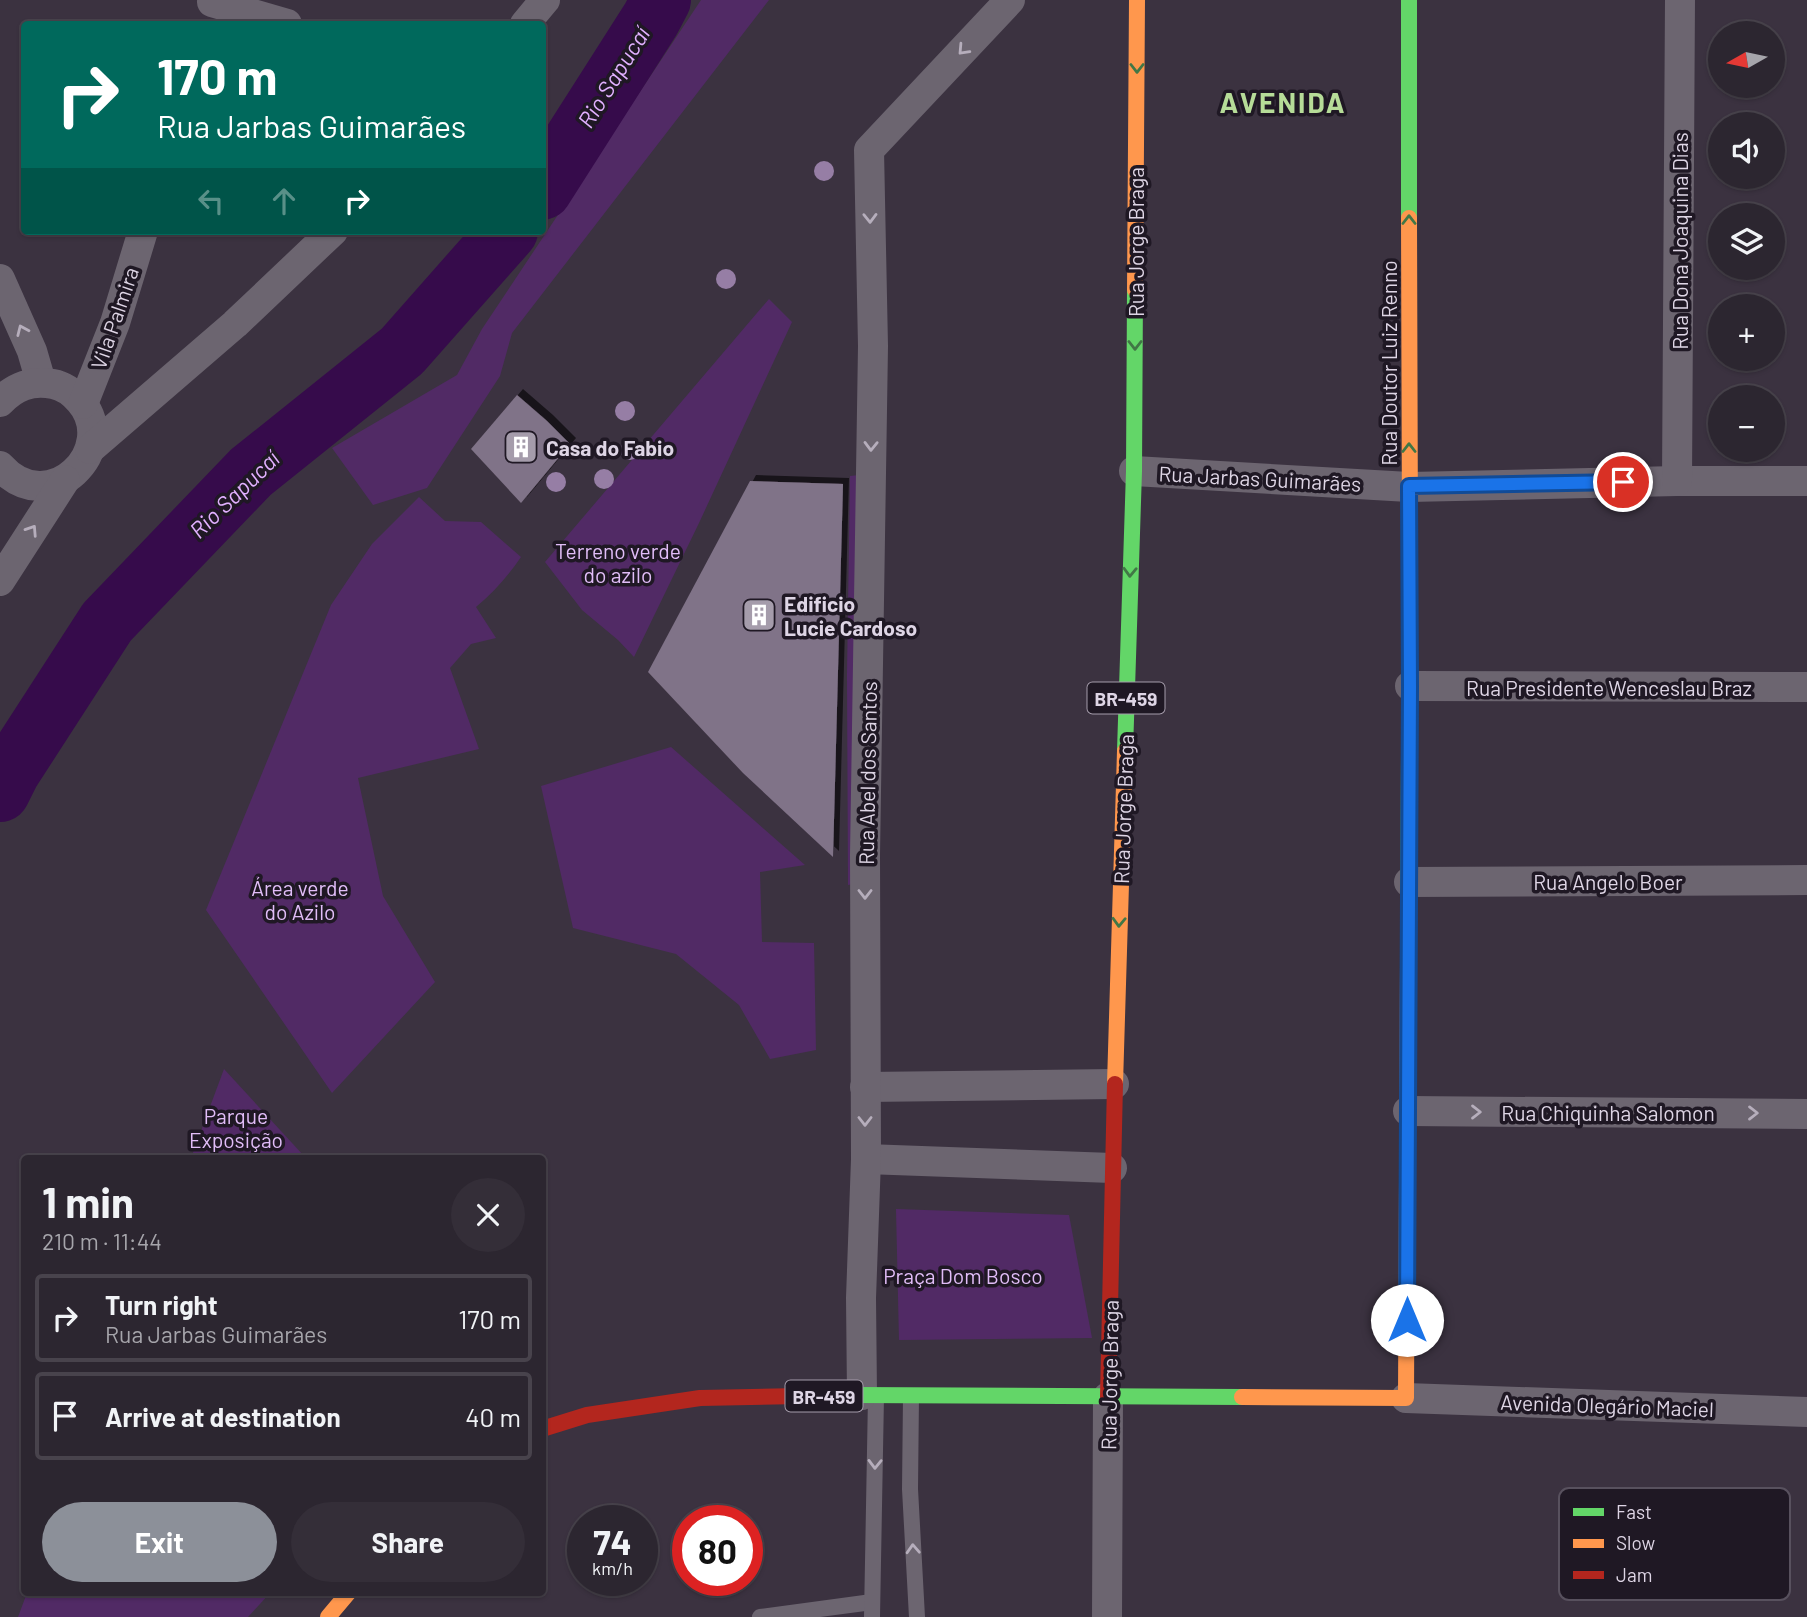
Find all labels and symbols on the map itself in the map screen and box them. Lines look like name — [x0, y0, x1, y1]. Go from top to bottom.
water label: Rio Sapucaí — [571, 20, 656, 133]
north arrow — [1708, 21, 1785, 98]
one-way arrow — [959, 42, 971, 55]
one-way arrow — [1129, 63, 1145, 74]
district label: AVENIDA — [1220, 85, 1346, 119]
street label: Rua Dona Joaquina Dias — [1667, 132, 1692, 350]
street label: Rua Jorge Braga — [1123, 167, 1148, 317]
one-way arrow — [863, 213, 878, 224]
one-way arrow — [1401, 215, 1417, 225]
street label: Rua Doutor Luiz Renno — [1376, 260, 1401, 466]
street label: Vila Palmira — [85, 264, 143, 372]
one-way arrow — [16, 324, 30, 337]
one-way arrow — [1127, 340, 1143, 350]
building icon: Casa do Fabio — [502, 428, 540, 466]
place label: Casa do Fabio — [546, 435, 674, 460]
one-way arrow — [863, 441, 879, 451]
one-way arrow — [1401, 442, 1417, 453]
water label: Rio Sapucaí — [183, 443, 286, 544]
pin — [1593, 452, 1653, 512]
street label: Rua Jarbas Guimarães — [1158, 460, 1362, 496]
one-way arrow — [24, 525, 37, 538]
park label: Terreno verde do azilo — [555, 538, 681, 587]
one-way arrow — [1123, 567, 1138, 578]
place label: Edificio Lucie Cardoso — [784, 591, 917, 640]
building icon: Edificio Lucie Cardoso — [740, 596, 778, 634]
street label: Rua Presidente Wenceslau Braz — [1466, 675, 1752, 700]
street label: Rua Abel dos Santos — [853, 681, 881, 865]
road number: BR-459 — [1088, 682, 1164, 713]
street label: Rua Jorge Braga — [1108, 734, 1138, 884]
street label: Rua Angelo Boer — [1533, 869, 1683, 894]
park label: Área verde do Azilo — [251, 875, 349, 924]
one-way arrow — [857, 889, 873, 899]
one-way arrow — [1112, 917, 1127, 928]
street label: Rua Chiquinha Salomon — [1501, 1100, 1715, 1125]
park label: Parque Exposição — [189, 1103, 283, 1152]
one-way arrow — [1472, 1104, 1482, 1120]
one-way arrow — [1748, 1105, 1759, 1121]
one-way arrow — [857, 1116, 873, 1127]
park label: Praça Dom Bosco — [883, 1263, 1043, 1288]
position arrow — [1370, 1283, 1444, 1357]
street label: Rua Jorge Braga — [1095, 1300, 1123, 1450]
road number: BR-459 — [786, 1380, 862, 1412]
street label: Avenida Olegário Maciel — [1500, 1389, 1714, 1421]
one-way arrow — [867, 1459, 883, 1470]
legend — [1559, 1488, 1790, 1600]
text: Fast — [1616, 1500, 1652, 1523]
speed limit sign: 80 — [672, 1505, 763, 1596]
text: Slow — [1616, 1531, 1655, 1554]
one-way arrow — [906, 1543, 921, 1554]
text: Jam — [1616, 1563, 1652, 1586]

